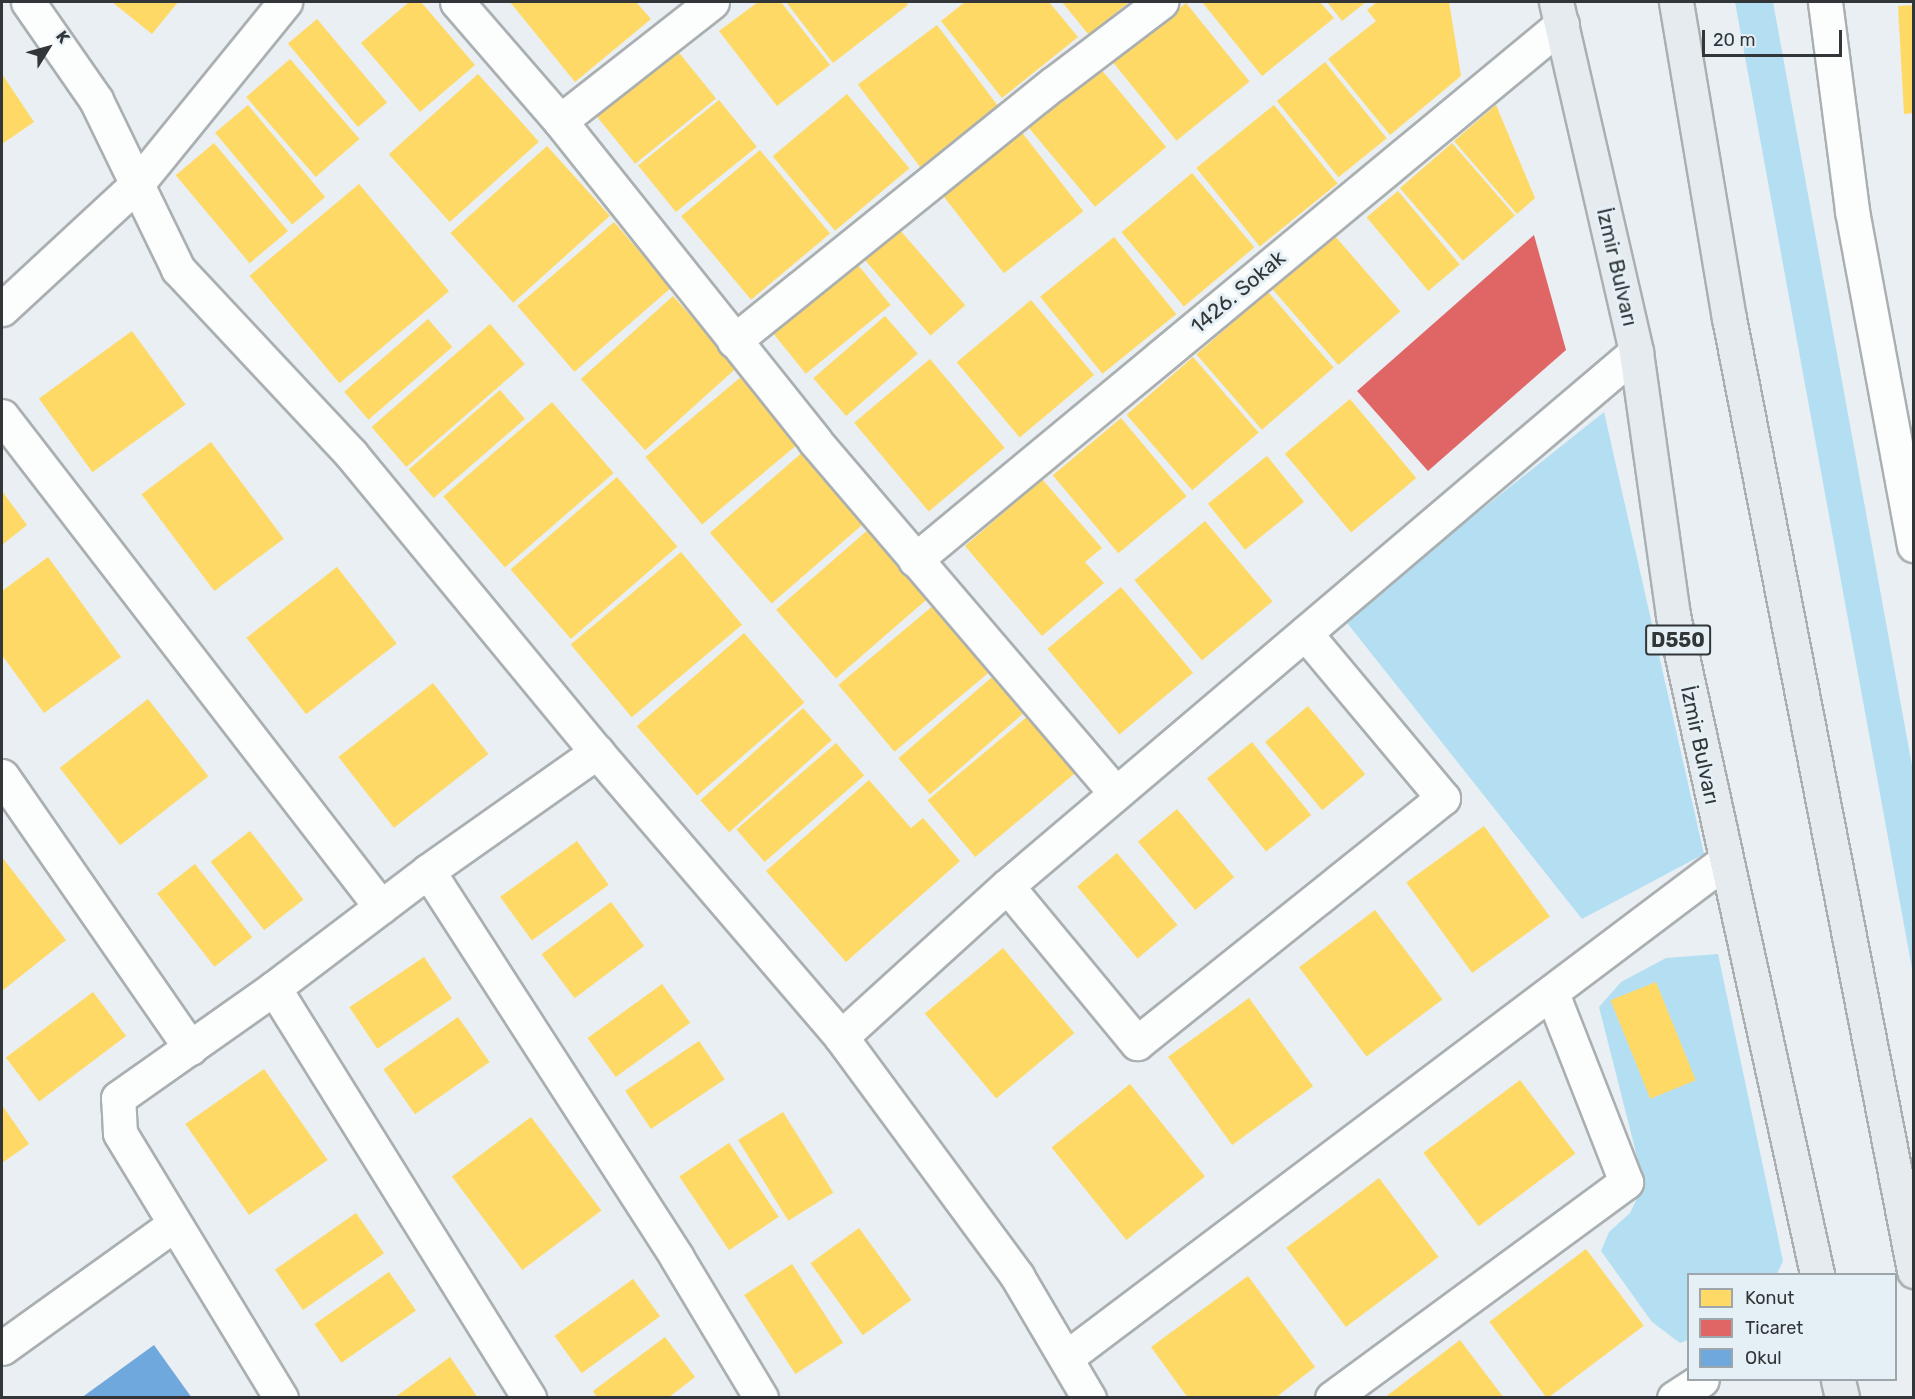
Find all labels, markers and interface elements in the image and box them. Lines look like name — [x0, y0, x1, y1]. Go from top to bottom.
north arrow — [18, 18, 78, 78]
scale bar — [1705, 18, 1844, 56]
text: K — [52, 27, 74, 47]
text: 20 m — [1713, 29, 1755, 51]
street label: İzmir Bulvarı — [1591, 205, 1643, 329]
street label: 1426. Sokak — [1186, 245, 1290, 339]
road number: D550 — [1645, 623, 1711, 657]
street label: İzmir Bulvarı — [1675, 683, 1725, 807]
legend — [1687, 1273, 1897, 1381]
text: Konut — [1745, 1287, 1794, 1309]
text: Ticaret — [1745, 1317, 1803, 1339]
text: Okul — [1745, 1347, 1782, 1369]

